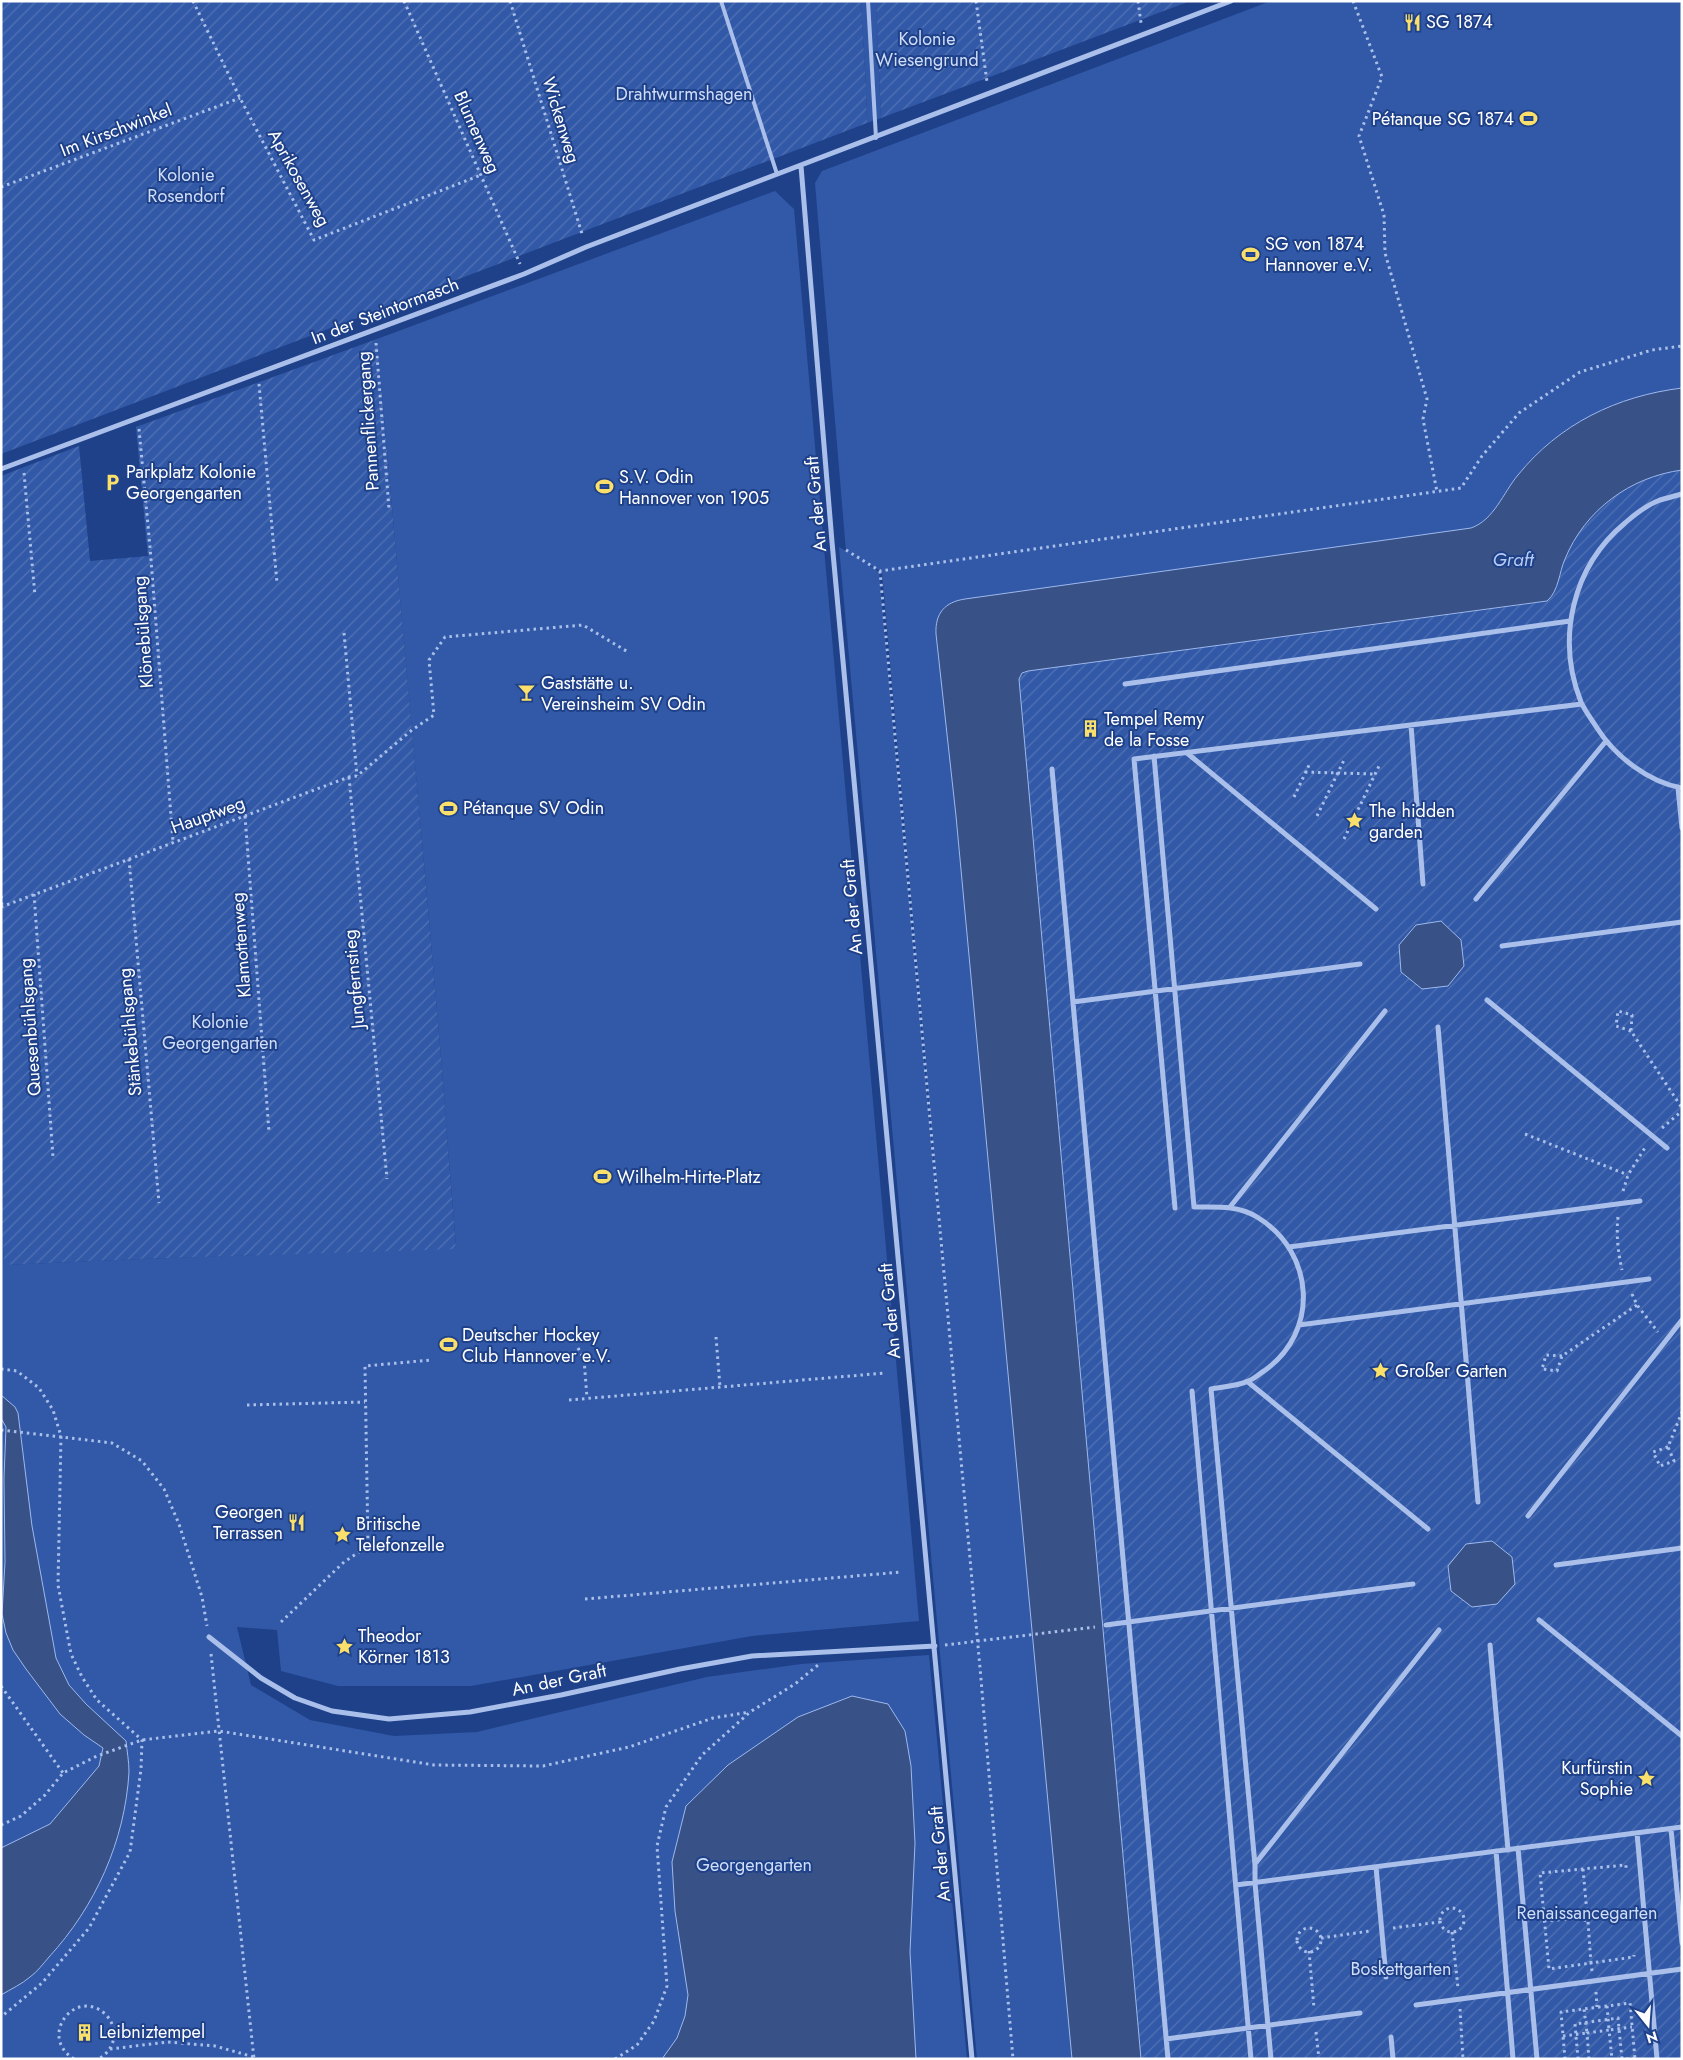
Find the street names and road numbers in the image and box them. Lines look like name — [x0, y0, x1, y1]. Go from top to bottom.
street label: Wickenweg — [536, 74, 586, 166]
street label: Blumenweg — [447, 87, 507, 177]
street label: Im Kirschwinkel — [56, 97, 176, 163]
street label: Aprikosenweg — [261, 125, 337, 231]
street label: In der Steintormasch — [307, 271, 463, 351]
street label: Pannenflickergang — [350, 350, 386, 492]
street label: An der Graft — [799, 454, 833, 553]
street label: Klönebülsgang — [126, 575, 160, 689]
street label: Hauptweg — [167, 790, 249, 840]
street label: An der Graft — [835, 857, 869, 956]
street label: Klamottenweg — [224, 891, 258, 999]
street label: Jungfernstieg — [337, 928, 371, 1032]
street label: Quesenbühlsgang — [12, 957, 48, 1097]
street label: Stänkebühlsgang — [111, 967, 149, 1097]
street label: An der Graft — [873, 1261, 907, 1360]
street label: An der Graft — [509, 1657, 609, 1703]
street label: An der Graft — [923, 1804, 957, 1903]

